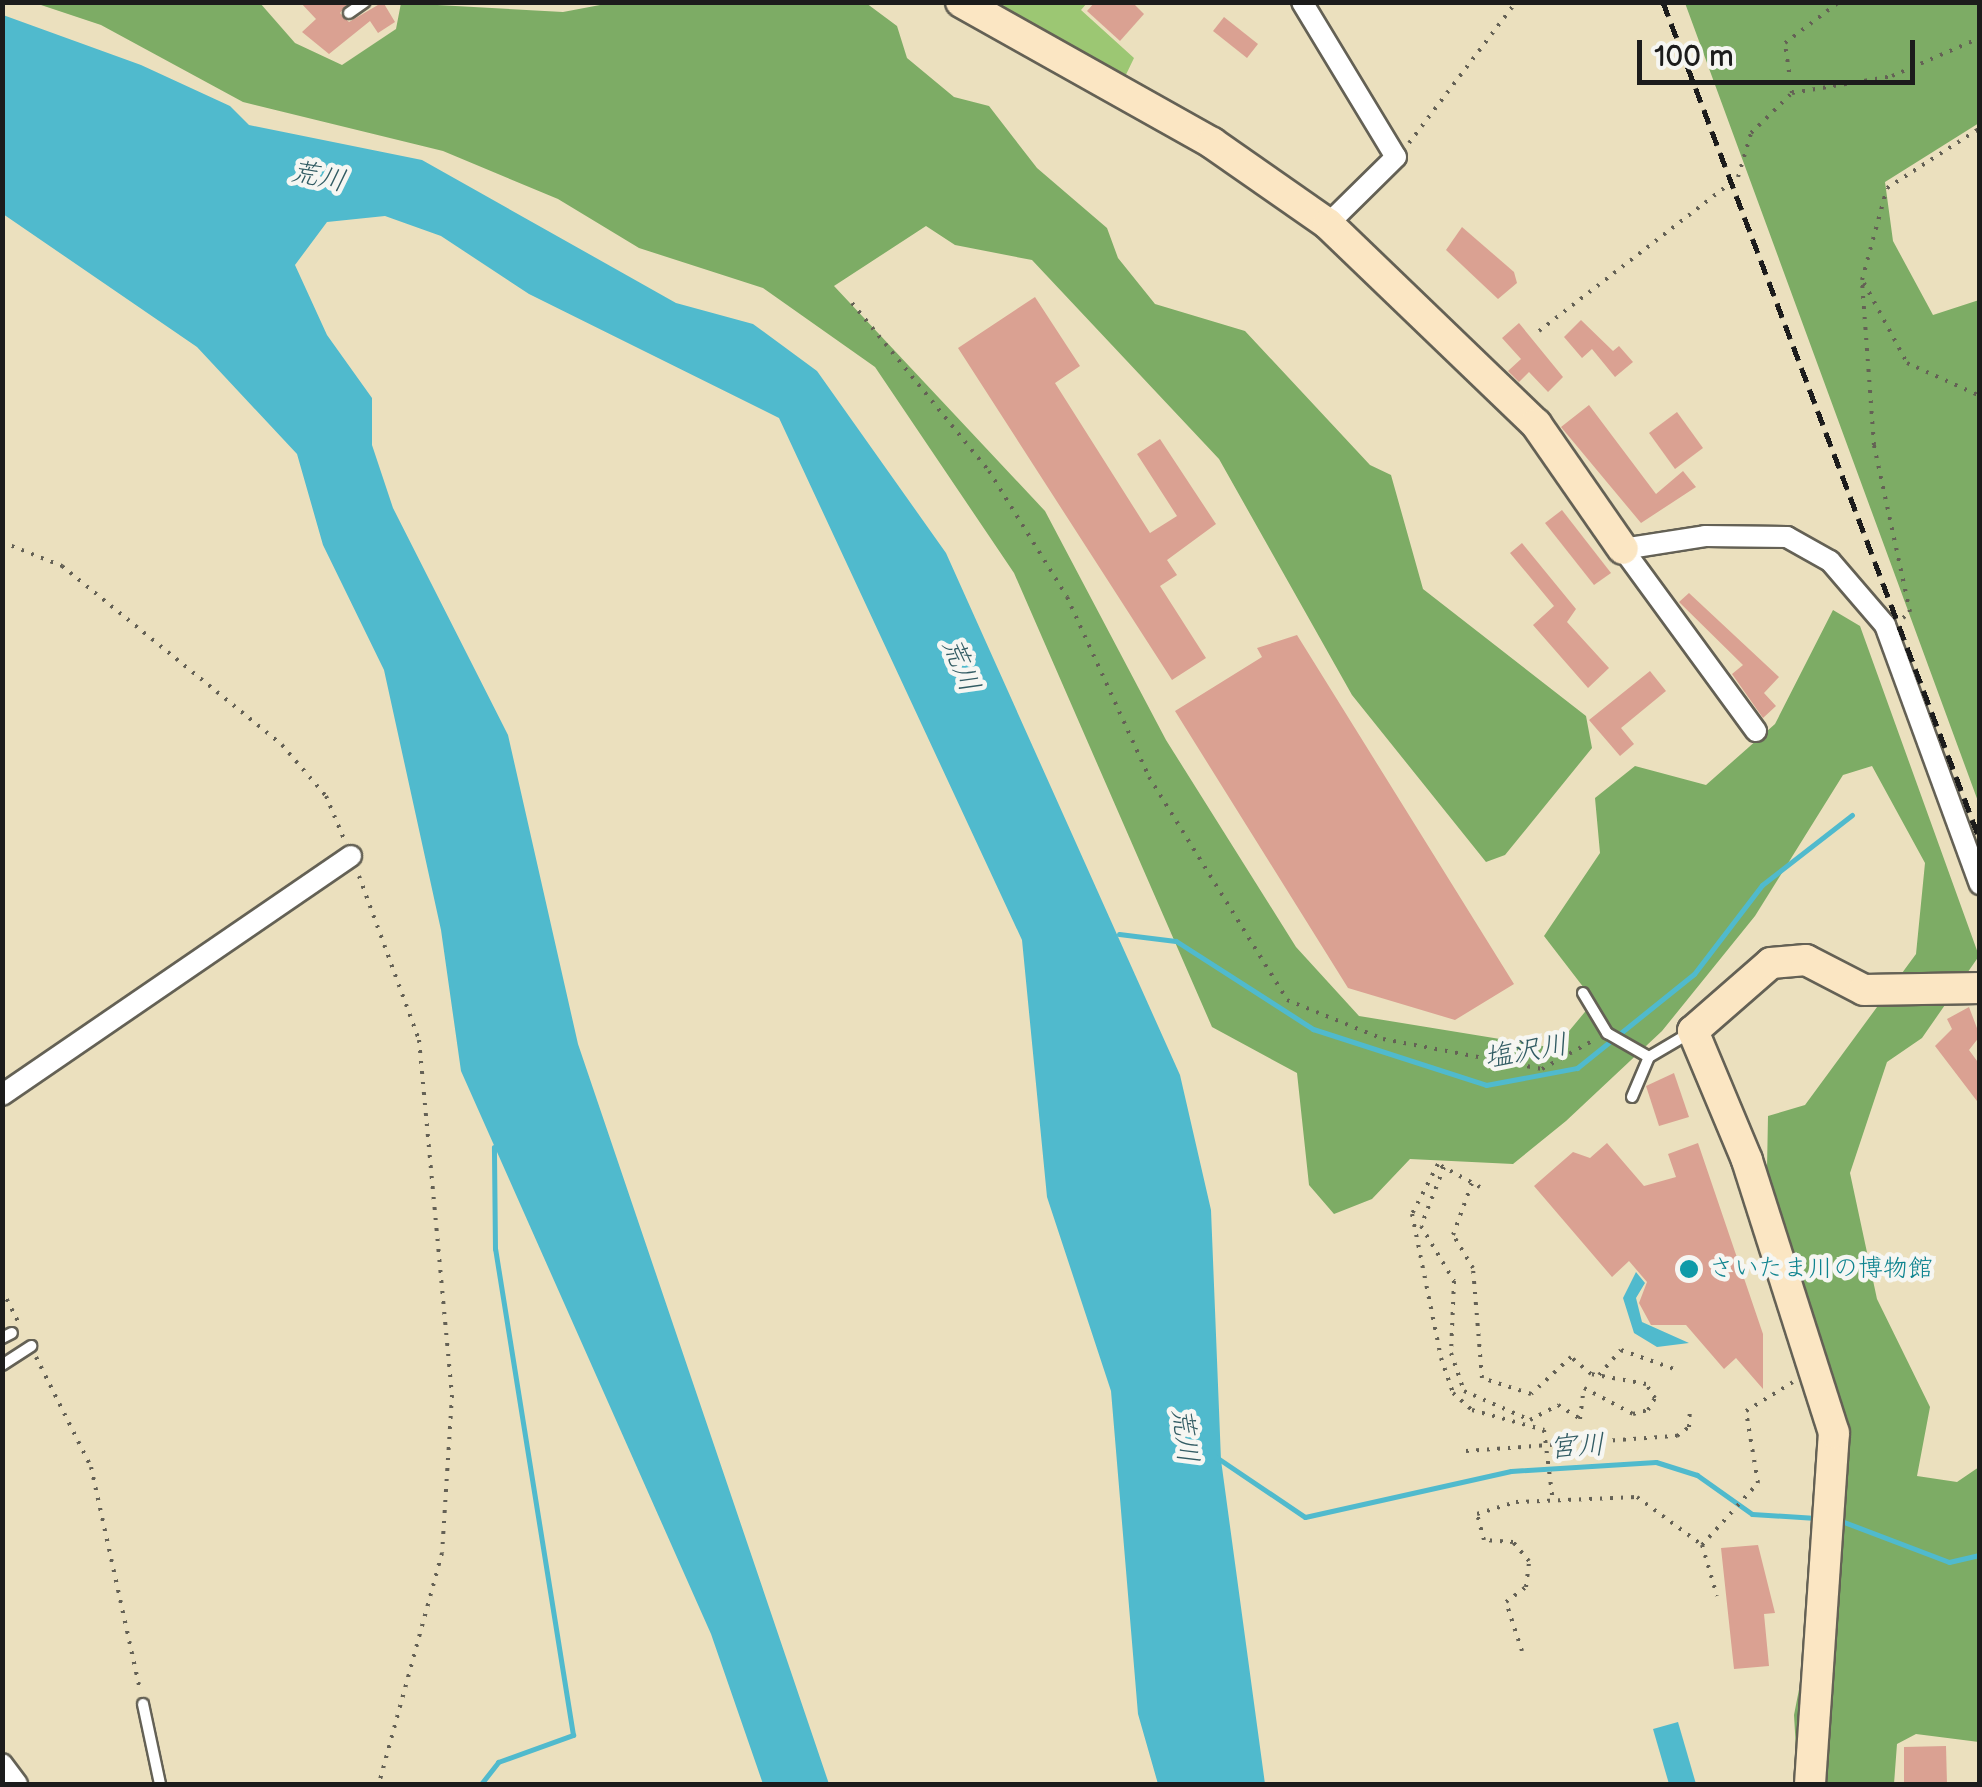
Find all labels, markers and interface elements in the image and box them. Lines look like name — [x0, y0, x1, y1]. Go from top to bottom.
scale bar — [1642, 20, 1920, 82]
text: 100 m — [1654, 39, 1734, 75]
water label: 荒川 — [287, 155, 349, 199]
water label: 荒川 — [934, 633, 986, 697]
water label: 塩沢川 — [1482, 1028, 1570, 1076]
place label: さいたま川の博物館 — [1709, 1254, 1934, 1284]
marker: さいたま川の博物館 — [1678, 1258, 1700, 1280]
water label: 荒川 — [1164, 1405, 1204, 1465]
water label: 宮川 — [1548, 1428, 1606, 1466]

